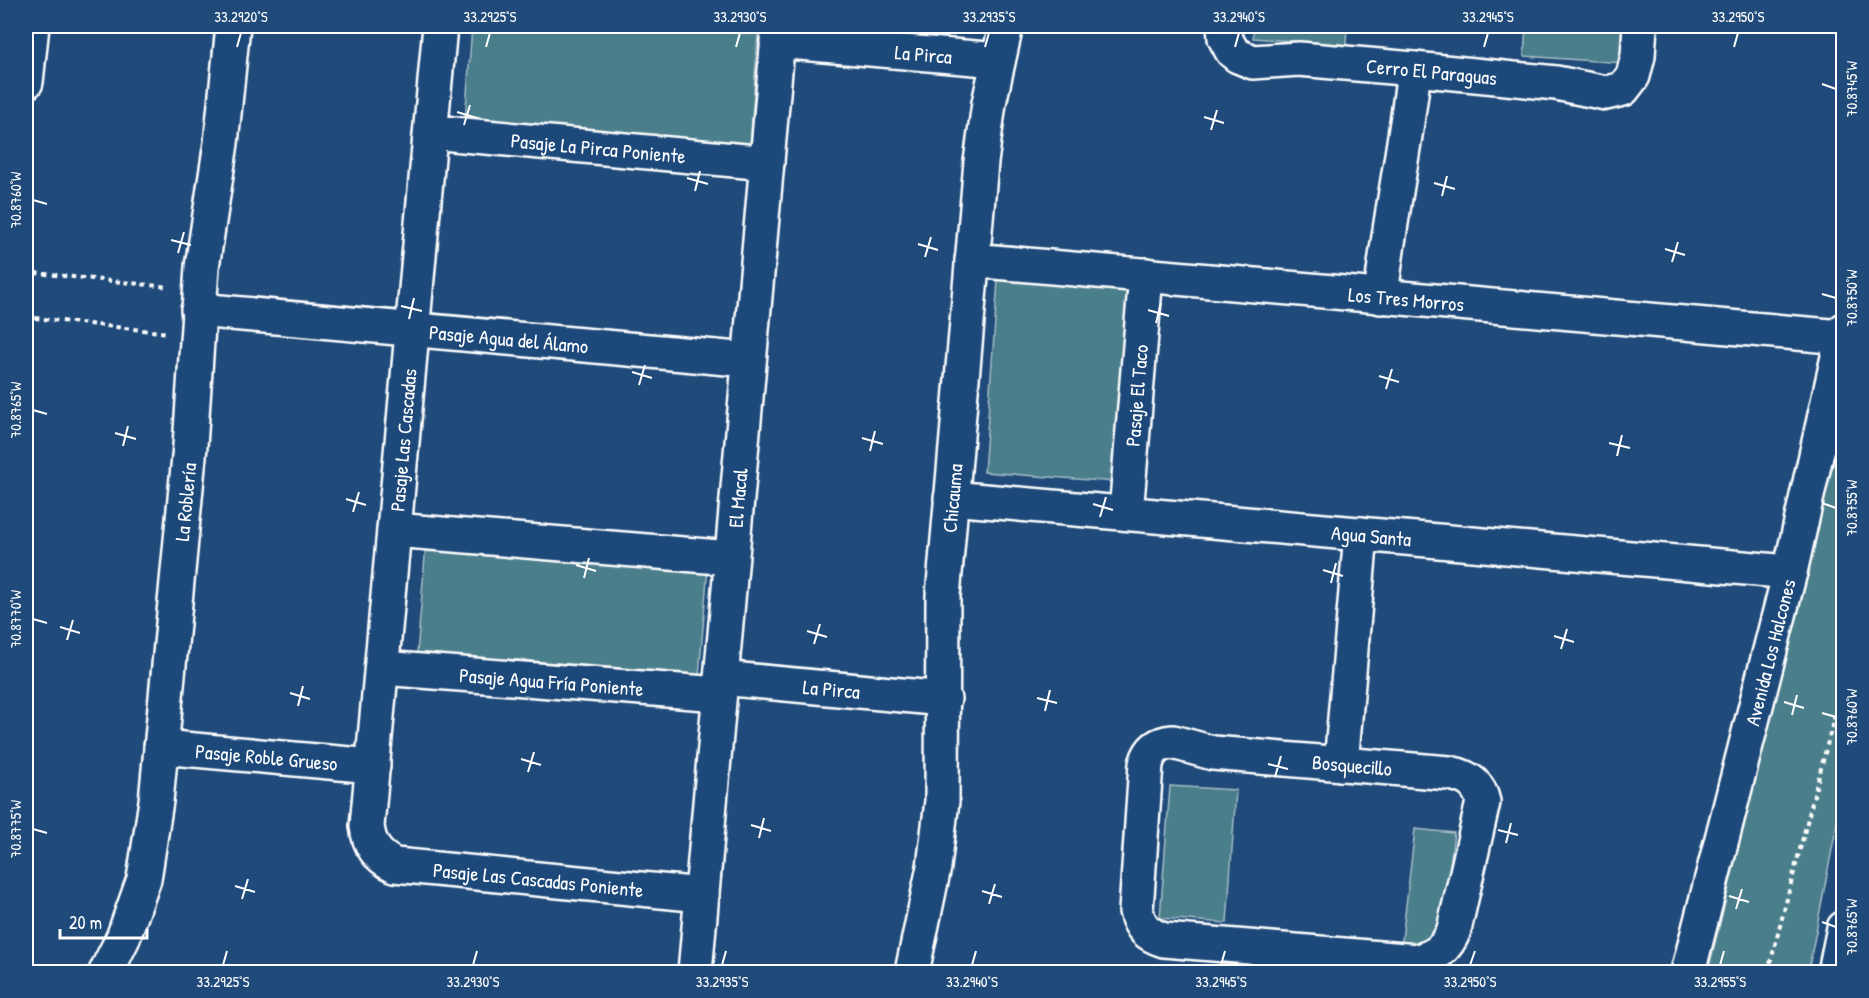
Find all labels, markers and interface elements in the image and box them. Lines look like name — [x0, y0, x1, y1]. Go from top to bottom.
text: 33.2920°S — [214, 6, 268, 27]
text: 33.2925°S — [464, 6, 517, 27]
text: 33.2930°S — [714, 6, 767, 27]
text: 33.2935°S — [963, 6, 1015, 27]
text: 33.2940°S — [1213, 6, 1265, 27]
text: 33.2945°S — [1462, 6, 1514, 27]
text: 33.2950°S — [1712, 6, 1764, 27]
street label: La Pirca — [894, 38, 953, 70]
street label: Cerro El Paraguas — [1365, 51, 1499, 91]
text: 70.8745°W — [1841, 60, 1862, 117]
street label: Pasaje La Pirca Poniente — [510, 126, 687, 169]
text: 70.8760°W — [5, 171, 26, 228]
text: 70.8750°W — [1841, 269, 1862, 327]
street label: Los Tres Morros — [1347, 280, 1466, 317]
street label: Pasaje Agua del Álamo — [428, 318, 589, 359]
street label: Pasaje El Taco — [1118, 343, 1154, 447]
street label: Pasaje Las Cascadas — [383, 367, 423, 513]
text: 70.8765°W — [5, 381, 26, 438]
street label: La Roblería — [167, 461, 202, 542]
street label: Chicauma — [935, 462, 968, 534]
street label: El Macal — [721, 466, 753, 529]
text: 70.8755°W — [1841, 479, 1862, 536]
street label: Agua Santa — [1330, 518, 1413, 552]
street label: Avenida Los Halcones — [1738, 576, 1801, 728]
text: 70.8770°W — [5, 589, 26, 648]
street label: Pasaje Agua Fría Poniente — [458, 661, 645, 702]
street label: La Pirca — [802, 672, 861, 705]
text: 70.8760°W — [1841, 688, 1862, 745]
street label: Pasaje Roble Grueso — [194, 737, 339, 776]
street label: Bosquecillo — [1311, 748, 1393, 782]
text: 70.8775°W — [5, 799, 26, 858]
street label: Pasaje Las Cascadas Poniente — [432, 855, 645, 903]
text: 70.8765°W — [1841, 898, 1862, 955]
scale bar — [60, 902, 147, 940]
text: 20 m — [69, 910, 102, 935]
text: 33.2925°S — [197, 971, 250, 992]
text: 33.2930°S — [447, 971, 500, 992]
text: 33.2935°S — [696, 971, 748, 992]
text: 33.2940°S — [946, 971, 998, 992]
text: 33.2945°S — [1195, 971, 1247, 992]
text: 33.2950°S — [1444, 971, 1496, 992]
text: 33.2955°S — [1694, 971, 1746, 992]

